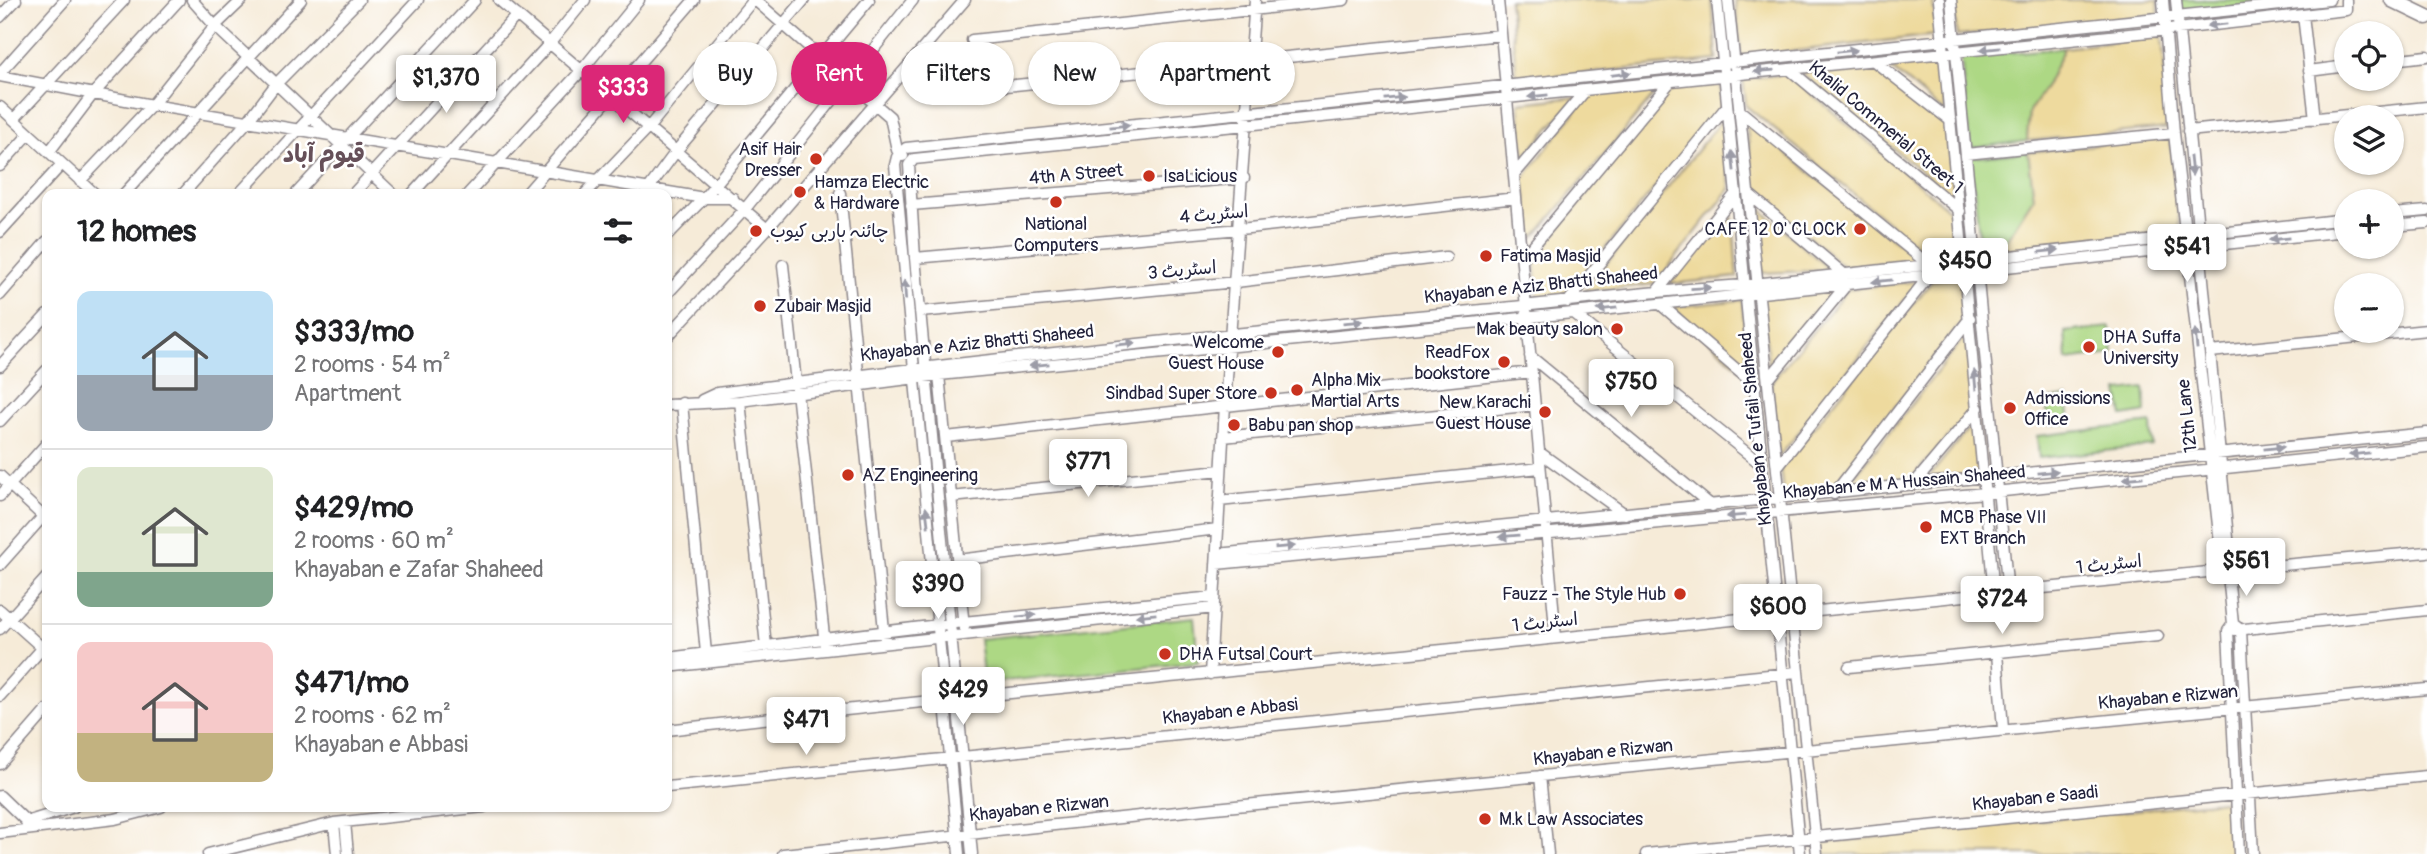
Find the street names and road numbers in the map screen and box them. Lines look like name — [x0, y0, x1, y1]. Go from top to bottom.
street label: Khalid Commerial Street 1 — [1804, 56, 1968, 199]
street label: 4th A Street — [1028, 159, 1125, 190]
street label: اسٹریٹ 4 — [1179, 200, 1250, 229]
street label: اسٹریٹ 3 — [1147, 256, 1217, 285]
street label: Khayaban e Aziz Bhatti Shaheed — [1423, 262, 1659, 309]
street label: Khayaban e Aziz Bhatti Shaheed — [859, 320, 1095, 367]
street label: Khayaban e Tufail Shaheed — [1734, 331, 1777, 527]
street label: 12th Lane — [2172, 378, 2203, 454]
street label: Khayaban e M A Hussain Shaheed — [1781, 460, 2027, 505]
street label: اسٹریٹ 1 — [2075, 550, 2143, 579]
street label: اسٹریٹ 1 — [1511, 608, 1579, 637]
street label: Khayaban e Rizwan — [2097, 680, 2239, 715]
street label: Khayaban e Abbasi — [1161, 693, 1299, 730]
street label: Khayaban e Rizwan — [1532, 734, 1674, 771]
street label: Khayaban e Saadi — [1971, 780, 2099, 817]
street label: Khayaban e Rizwan — [968, 790, 1110, 827]

